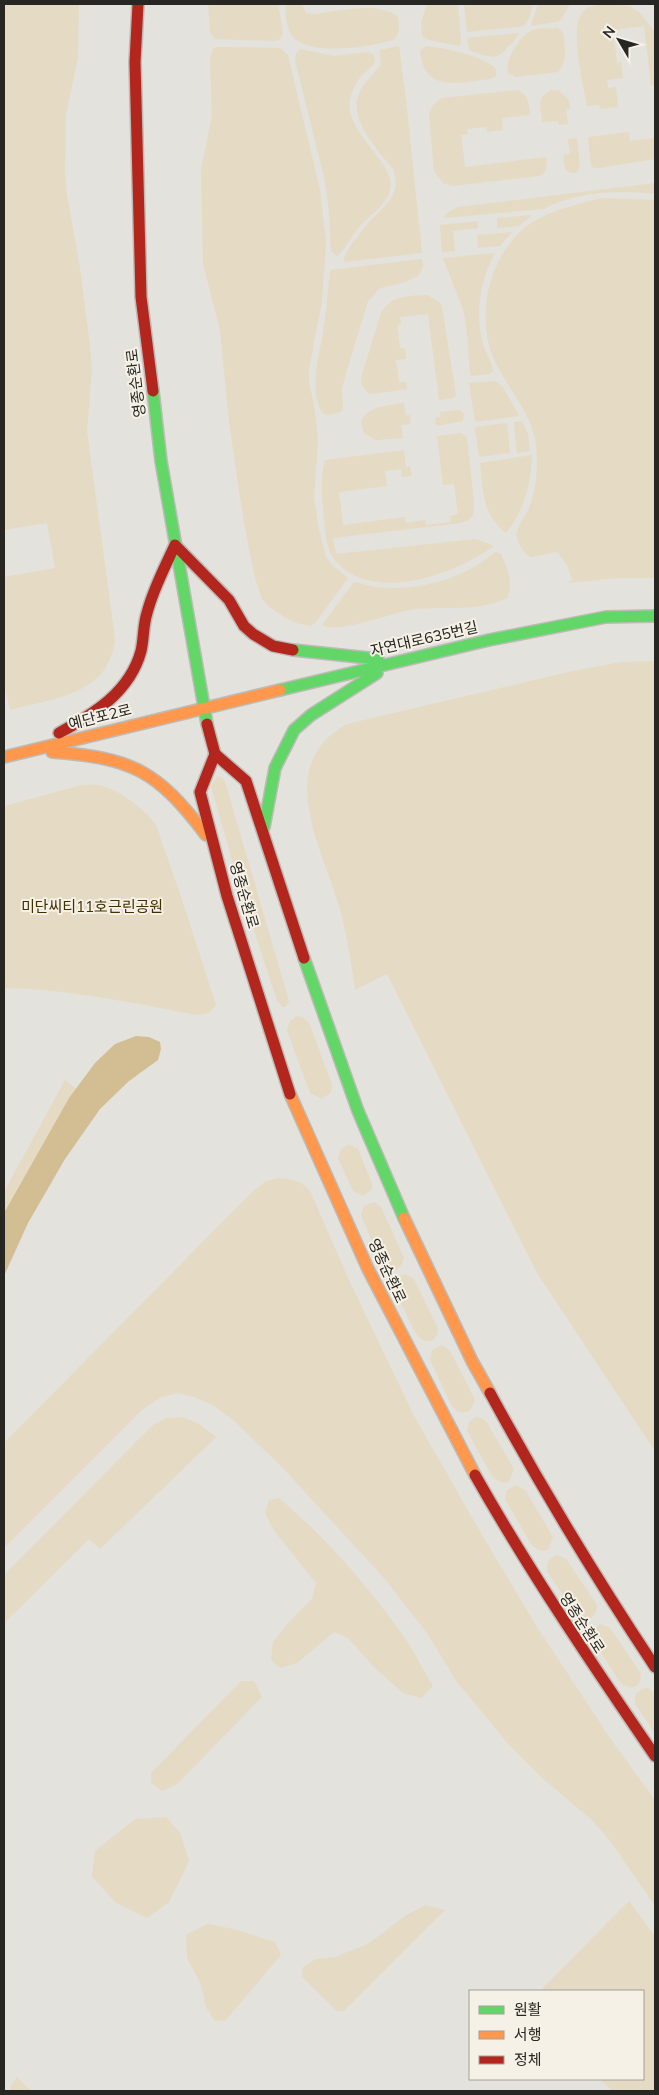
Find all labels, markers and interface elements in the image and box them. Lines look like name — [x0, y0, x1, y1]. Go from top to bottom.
north arrow — [594, 15, 644, 65]
text: N — [598, 22, 619, 42]
street label: 영종순환로 — [122, 348, 149, 418]
street label: 자연대로635번길 — [368, 617, 480, 660]
street label: 예단포2로 — [66, 700, 133, 733]
street label: 영종순환로 — [226, 859, 263, 931]
park label: 미단씨티11호근린공원 — [21, 897, 163, 916]
street label: 영종순환로 — [364, 1235, 411, 1306]
street label: 영종순환로 — [556, 1589, 609, 1657]
legend — [469, 1990, 644, 2080]
text: 원활 — [514, 2000, 542, 2019]
text: 서행 — [514, 2025, 542, 2044]
text: 정체 — [514, 2050, 542, 2069]

